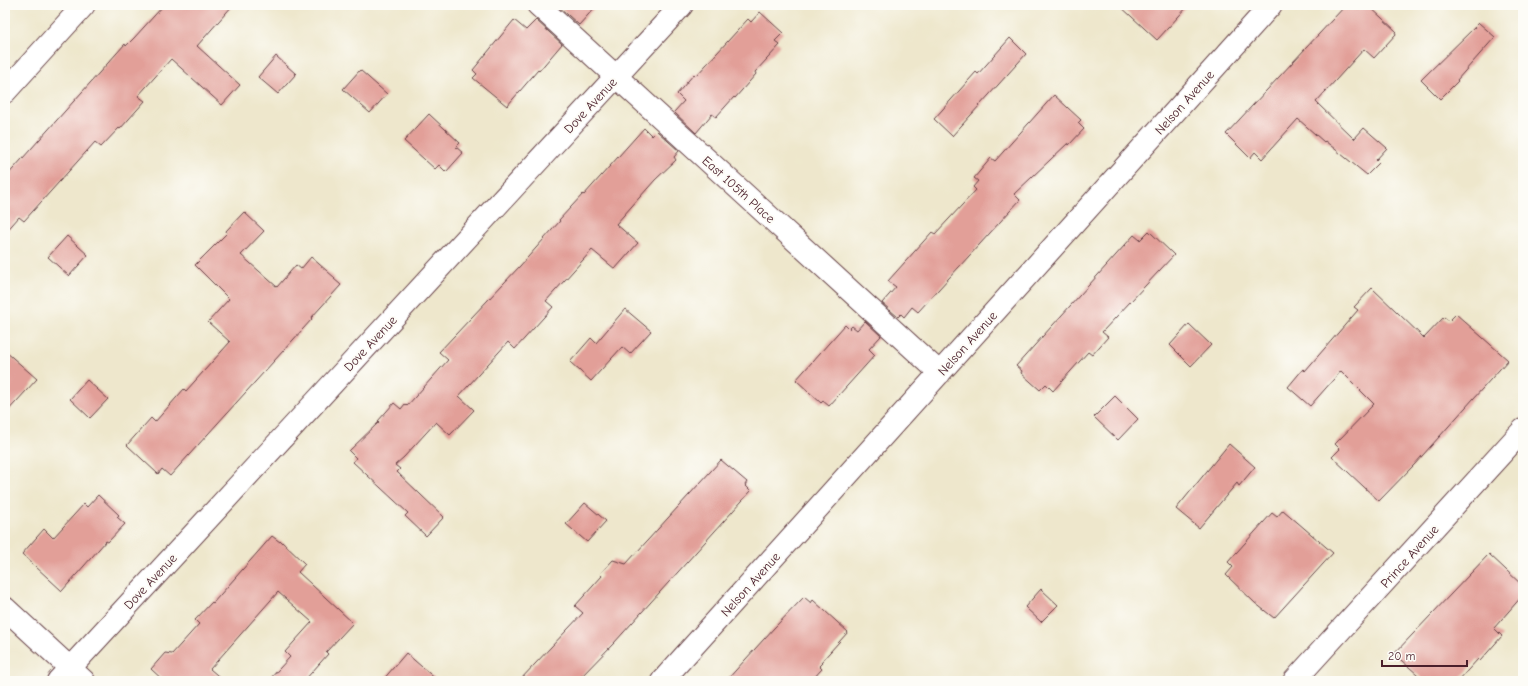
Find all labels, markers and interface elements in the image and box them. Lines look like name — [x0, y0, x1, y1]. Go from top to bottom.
street label: Nelson Avenue — [1152, 67, 1217, 138]
street label: Dove Avenue — [561, 74, 620, 136]
street label: East 105th Place — [699, 153, 779, 226]
street label: Nelson Avenue — [935, 308, 1000, 379]
street label: Dove Avenue — [341, 312, 400, 374]
street label: Prince Avenue — [1377, 521, 1442, 591]
street label: Nelson Avenue — [718, 549, 783, 620]
street label: Dove Avenue — [121, 550, 180, 612]
scale bar — [1382, 642, 1467, 668]
text: 20 m — [1388, 649, 1416, 663]

